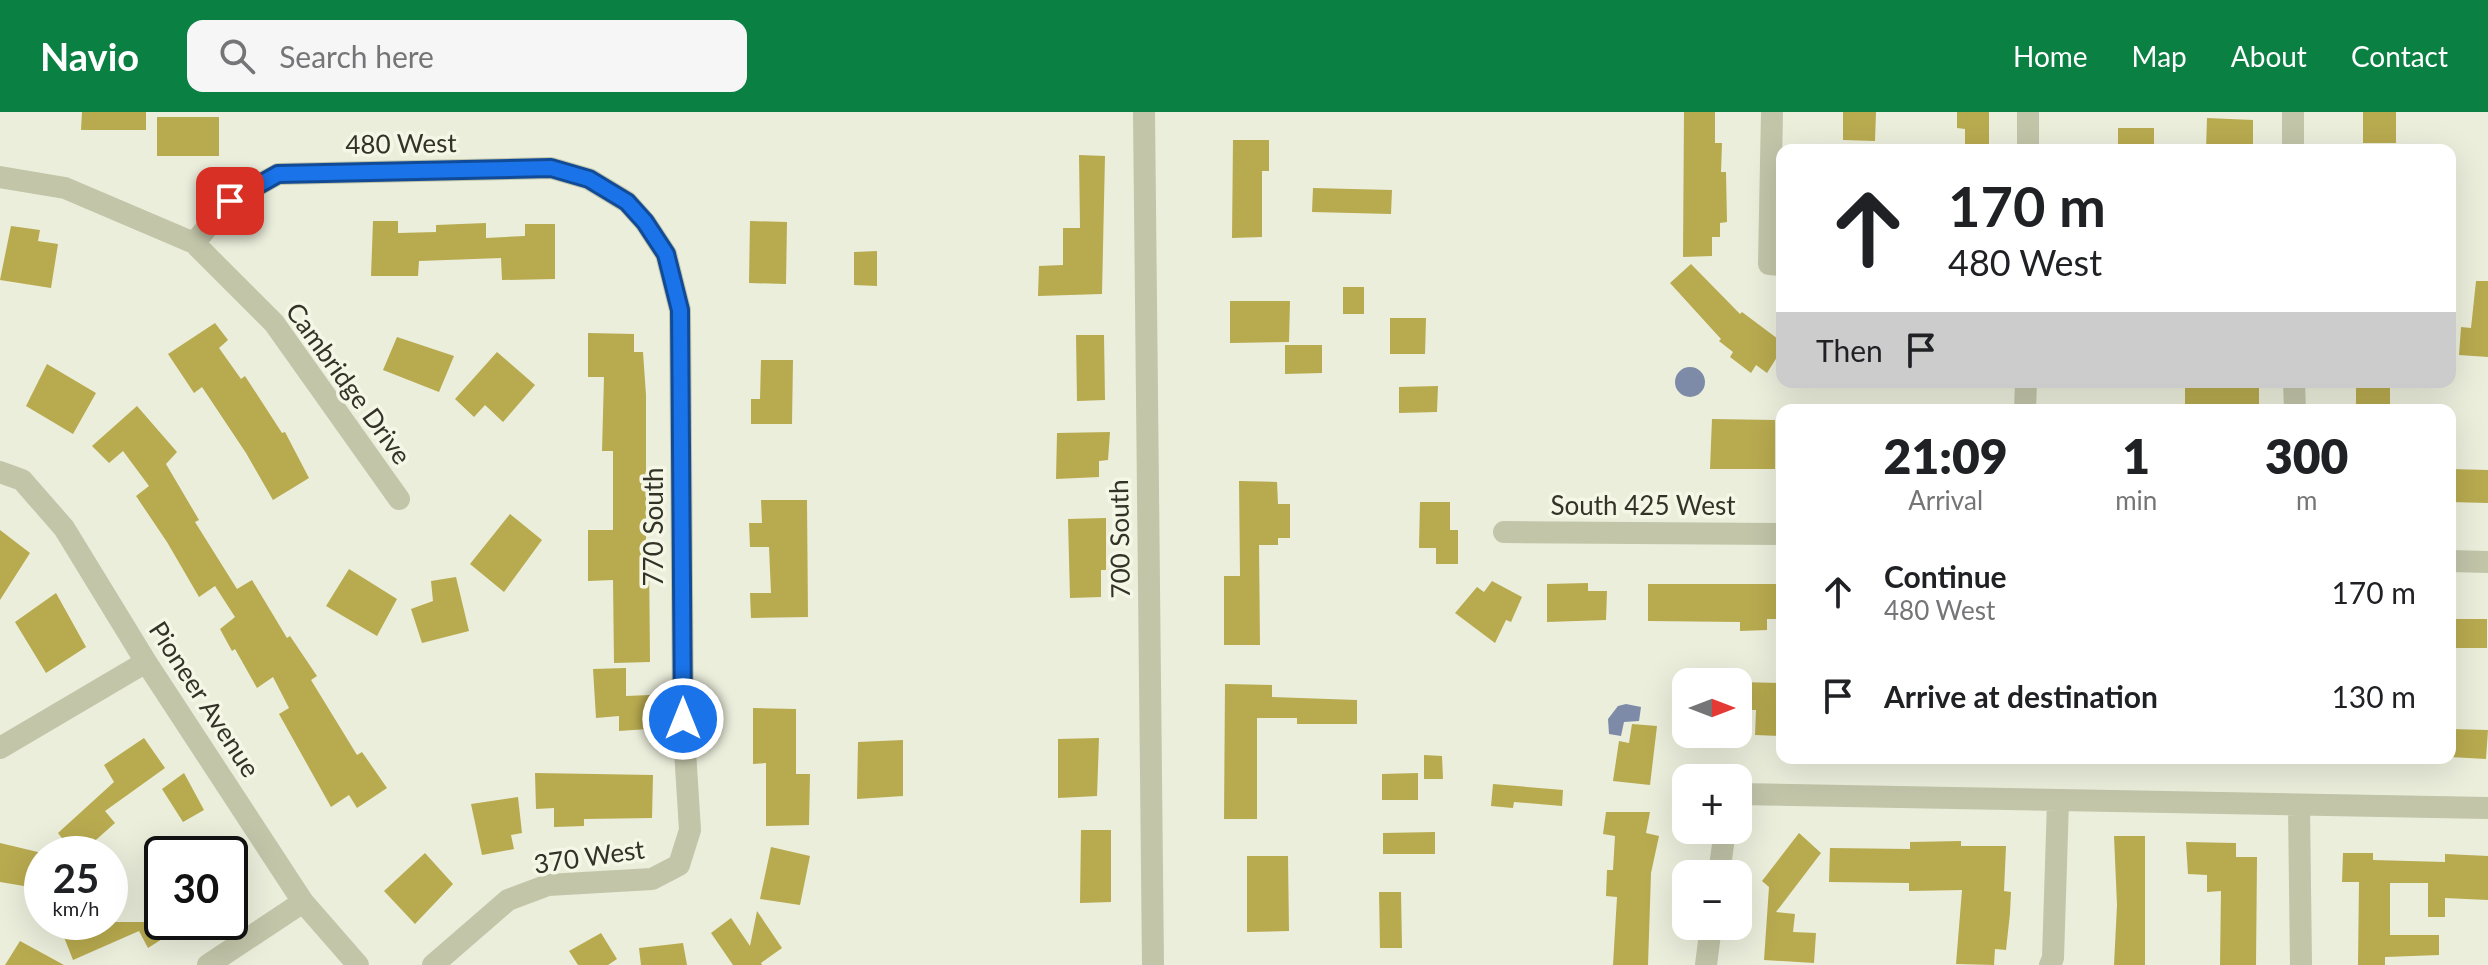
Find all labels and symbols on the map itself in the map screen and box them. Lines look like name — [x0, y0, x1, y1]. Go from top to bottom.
street label: 480 West — [345, 126, 458, 160]
pin — [196, 167, 264, 235]
street label: Cambridge Drive — [280, 296, 418, 470]
street label: 770 South — [637, 468, 669, 587]
street label: 700 South — [1102, 479, 1136, 599]
street label: South 425 West — [1550, 489, 1736, 521]
street label: Pioneer Avenue — [143, 615, 267, 783]
north arrow — [1672, 668, 1752, 748]
position arrow — [641, 677, 725, 761]
street label: 370 West — [532, 832, 647, 880]
speed limit sign: 30 — [144, 836, 248, 940]

